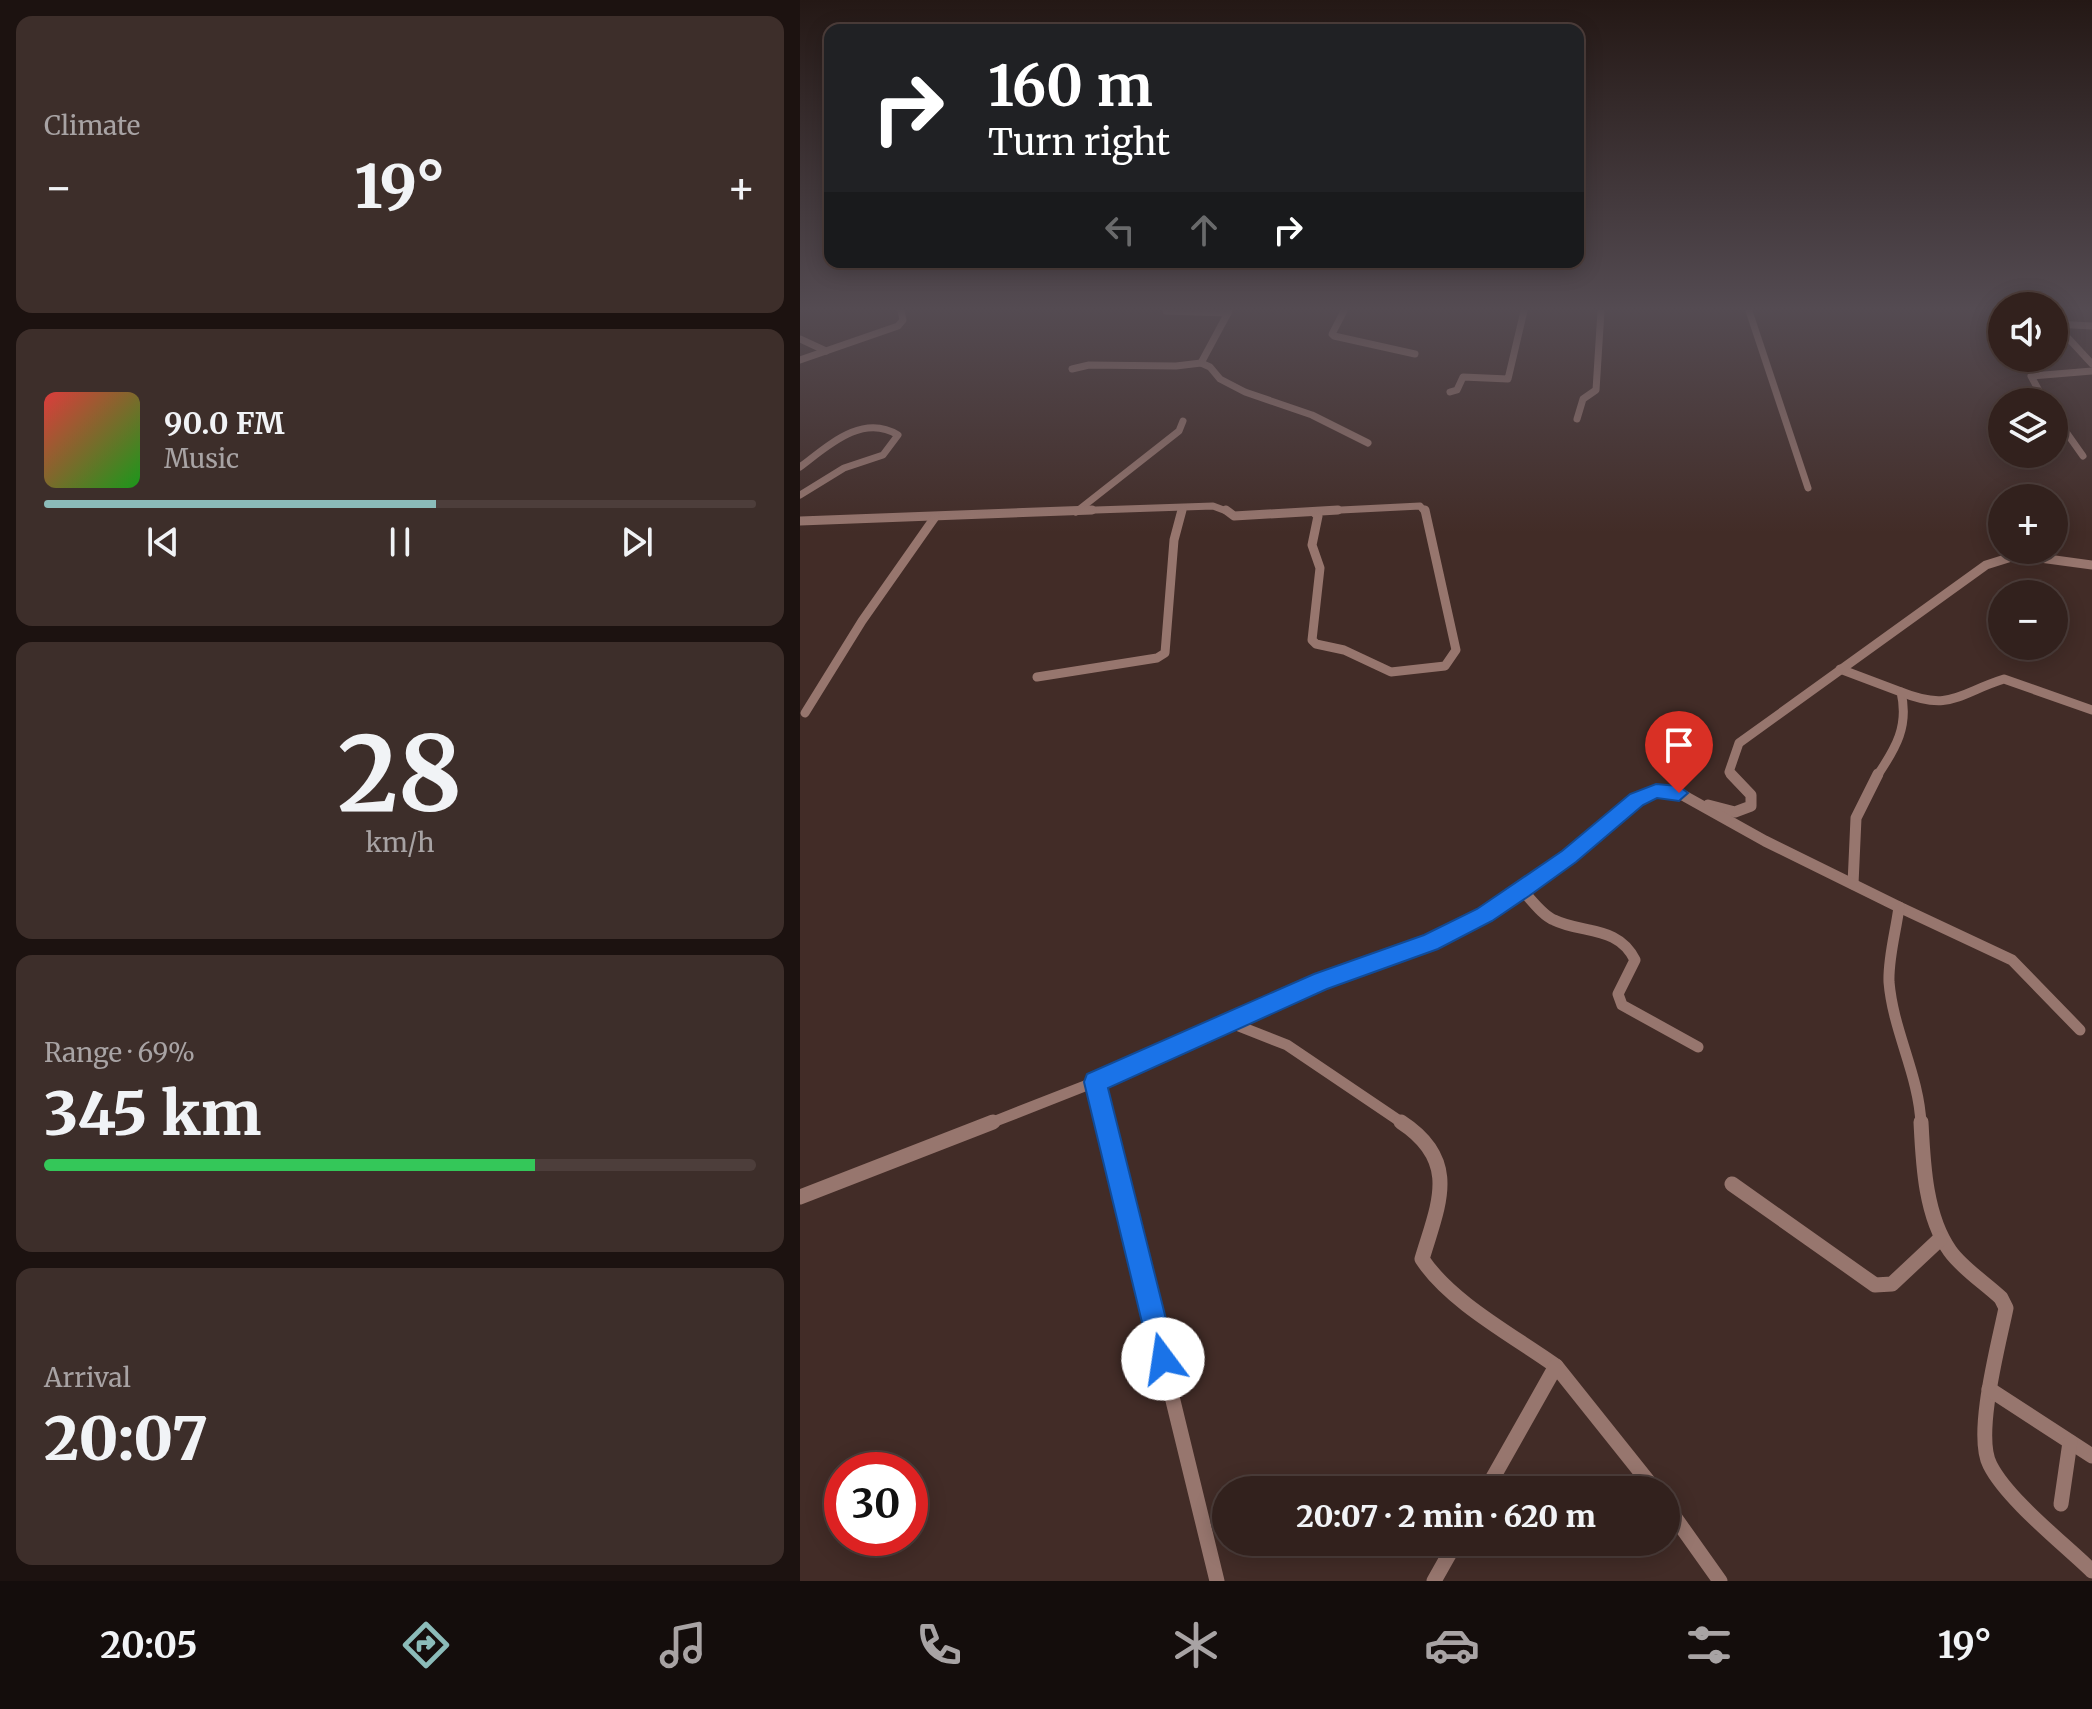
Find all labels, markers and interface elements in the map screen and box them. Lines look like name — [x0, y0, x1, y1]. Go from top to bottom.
text: 160 m — [988, 51, 1153, 121]
icon: right — [856, 56, 960, 160]
text: Climate — [44, 109, 140, 142]
text: Turn right — [988, 120, 1170, 165]
text: 19° — [355, 149, 445, 224]
text: − — [44, 160, 73, 215]
text: + — [727, 160, 756, 215]
icon: left — [1098, 208, 1142, 252]
icon: ahead — [1182, 208, 1226, 252]
icon: right — [1266, 208, 1310, 252]
map controls — [1988, 292, 2068, 660]
button: sound — [1988, 292, 2068, 372]
button: layers — [1988, 388, 2068, 468]
text: 90.0 FM — [164, 404, 285, 442]
text: Music — [164, 442, 239, 475]
button: + — [1988, 484, 2068, 564]
icon: previous — [141, 520, 185, 564]
icon: pause — [378, 520, 422, 564]
icon: next — [615, 520, 659, 564]
button: − — [1988, 580, 2068, 660]
text: 28 — [338, 709, 462, 839]
pin — [1645, 711, 1713, 793]
icon: arrive — [1657, 723, 1701, 767]
text: km/h — [366, 826, 434, 859]
text: Range · 69% — [44, 1036, 195, 1069]
text: 345 km — [44, 1076, 261, 1151]
position arrow — [1121, 1317, 1205, 1401]
text: Arrival — [44, 1361, 131, 1394]
text: 20:07 — [44, 1401, 208, 1476]
speed limit sign: 30 — [824, 1452, 928, 1556]
text: 20:07 · 2 min · 620 m — [1296, 1497, 1596, 1535]
icon: directions — [398, 1617, 454, 1673]
icon: music — [655, 1617, 711, 1673]
icon: phone — [911, 1617, 967, 1673]
icon: climate — [1168, 1617, 1224, 1673]
icon: car — [1424, 1617, 1480, 1673]
icon: filters — [1681, 1617, 1737, 1673]
text: 20:05 — [100, 1623, 198, 1668]
text: 19° — [1938, 1623, 1992, 1668]

